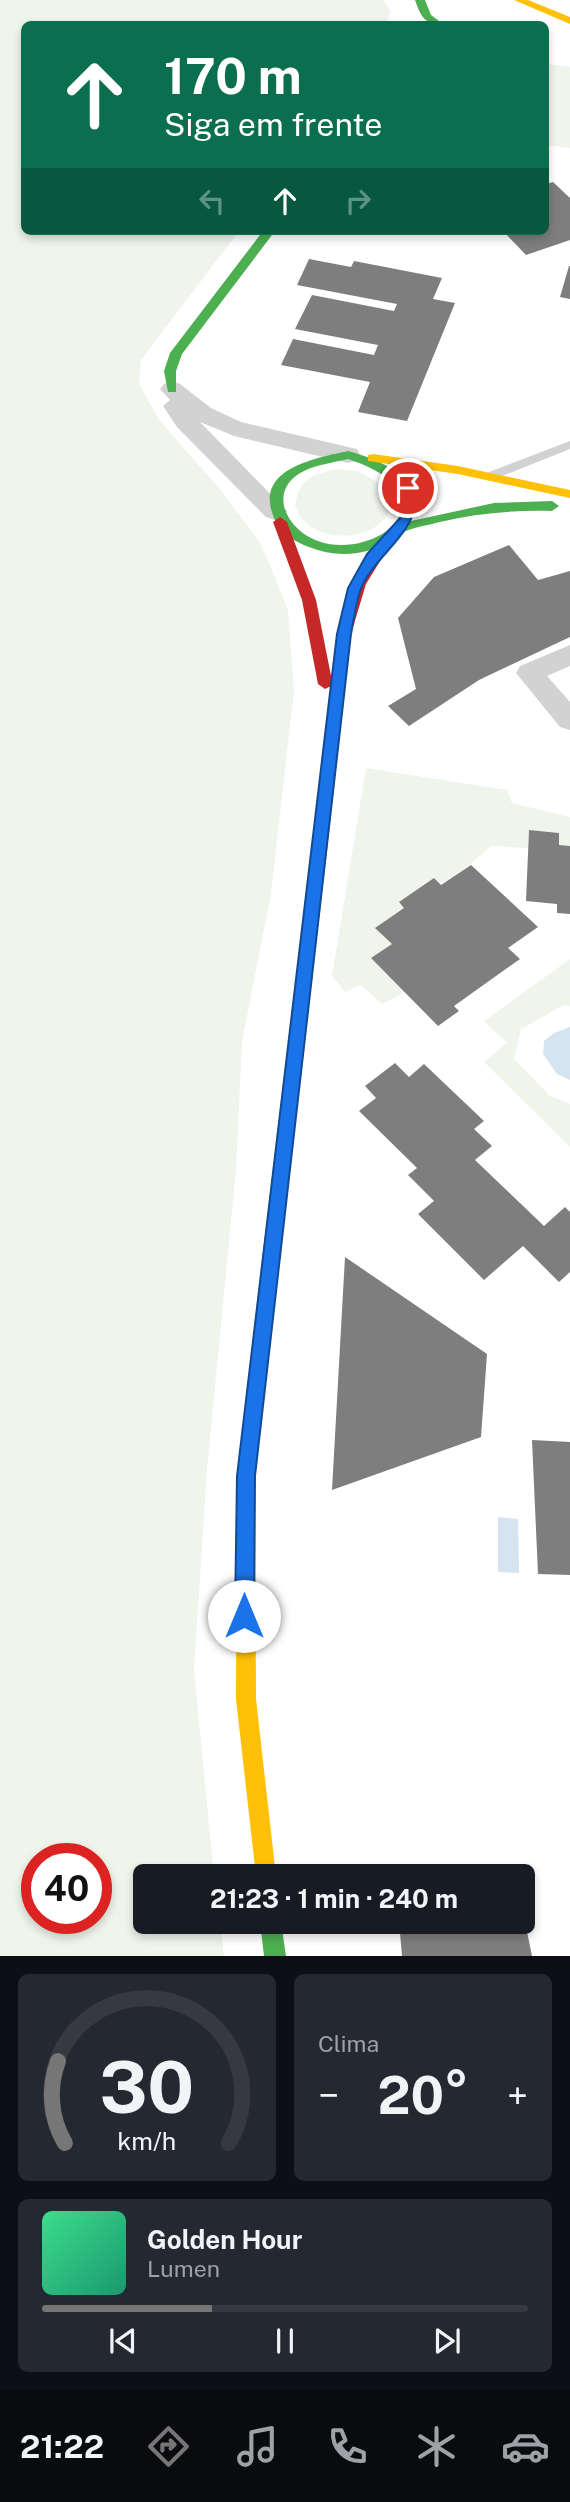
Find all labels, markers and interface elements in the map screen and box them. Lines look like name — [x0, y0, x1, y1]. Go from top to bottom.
text: 170 m — [164, 47, 302, 105]
icon: ahead — [49, 49, 140, 140]
text: Siga em frente — [164, 106, 382, 143]
icon: left — [193, 182, 231, 220]
icon: ahead — [266, 182, 304, 220]
icon: right — [339, 182, 377, 220]
pin — [378, 458, 438, 518]
icon: arrive — [389, 469, 427, 507]
position arrow — [207, 1579, 281, 1653]
speed limit sign: 40 — [21, 1843, 112, 1934]
text: 21:23 · 1 min · 240 m — [210, 1883, 458, 1914]
text: Clima — [318, 2030, 379, 2057]
text: 30 — [99, 2045, 195, 2130]
text: 20° — [377, 2065, 469, 2126]
text: − — [318, 2073, 339, 2118]
text: + — [507, 2073, 528, 2118]
text: km/h — [118, 2126, 176, 2156]
text: Golden Hour — [147, 2224, 302, 2255]
text: Lumen — [147, 2255, 220, 2282]
icon: previous — [104, 2322, 142, 2360]
icon: pause — [266, 2322, 304, 2360]
icon: next — [428, 2322, 466, 2360]
icon: directions — [144, 2422, 193, 2471]
icon: music — [233, 2422, 282, 2471]
icon: phone — [323, 2422, 372, 2471]
icon: climate — [412, 2422, 461, 2471]
icon: car — [501, 2422, 550, 2471]
text: 21:22 — [20, 2428, 104, 2465]

